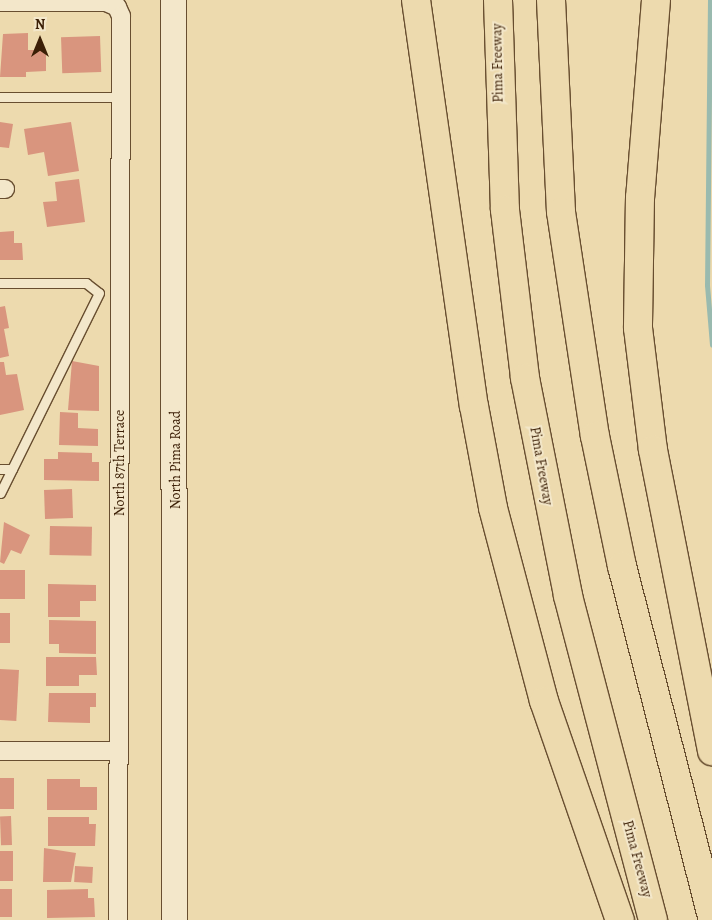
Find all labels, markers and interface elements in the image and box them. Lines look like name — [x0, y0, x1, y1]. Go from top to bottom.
north arrow — [15, 15, 65, 65]
text: N — [35, 15, 45, 34]
street label: Pima Freeway — [489, 23, 507, 103]
street label: North 87th Terrace — [112, 410, 128, 516]
street label: North Pima Road — [168, 411, 184, 509]
street label: Pima Freeway — [526, 426, 556, 506]
street label: Pima Freeway — [619, 819, 655, 899]

